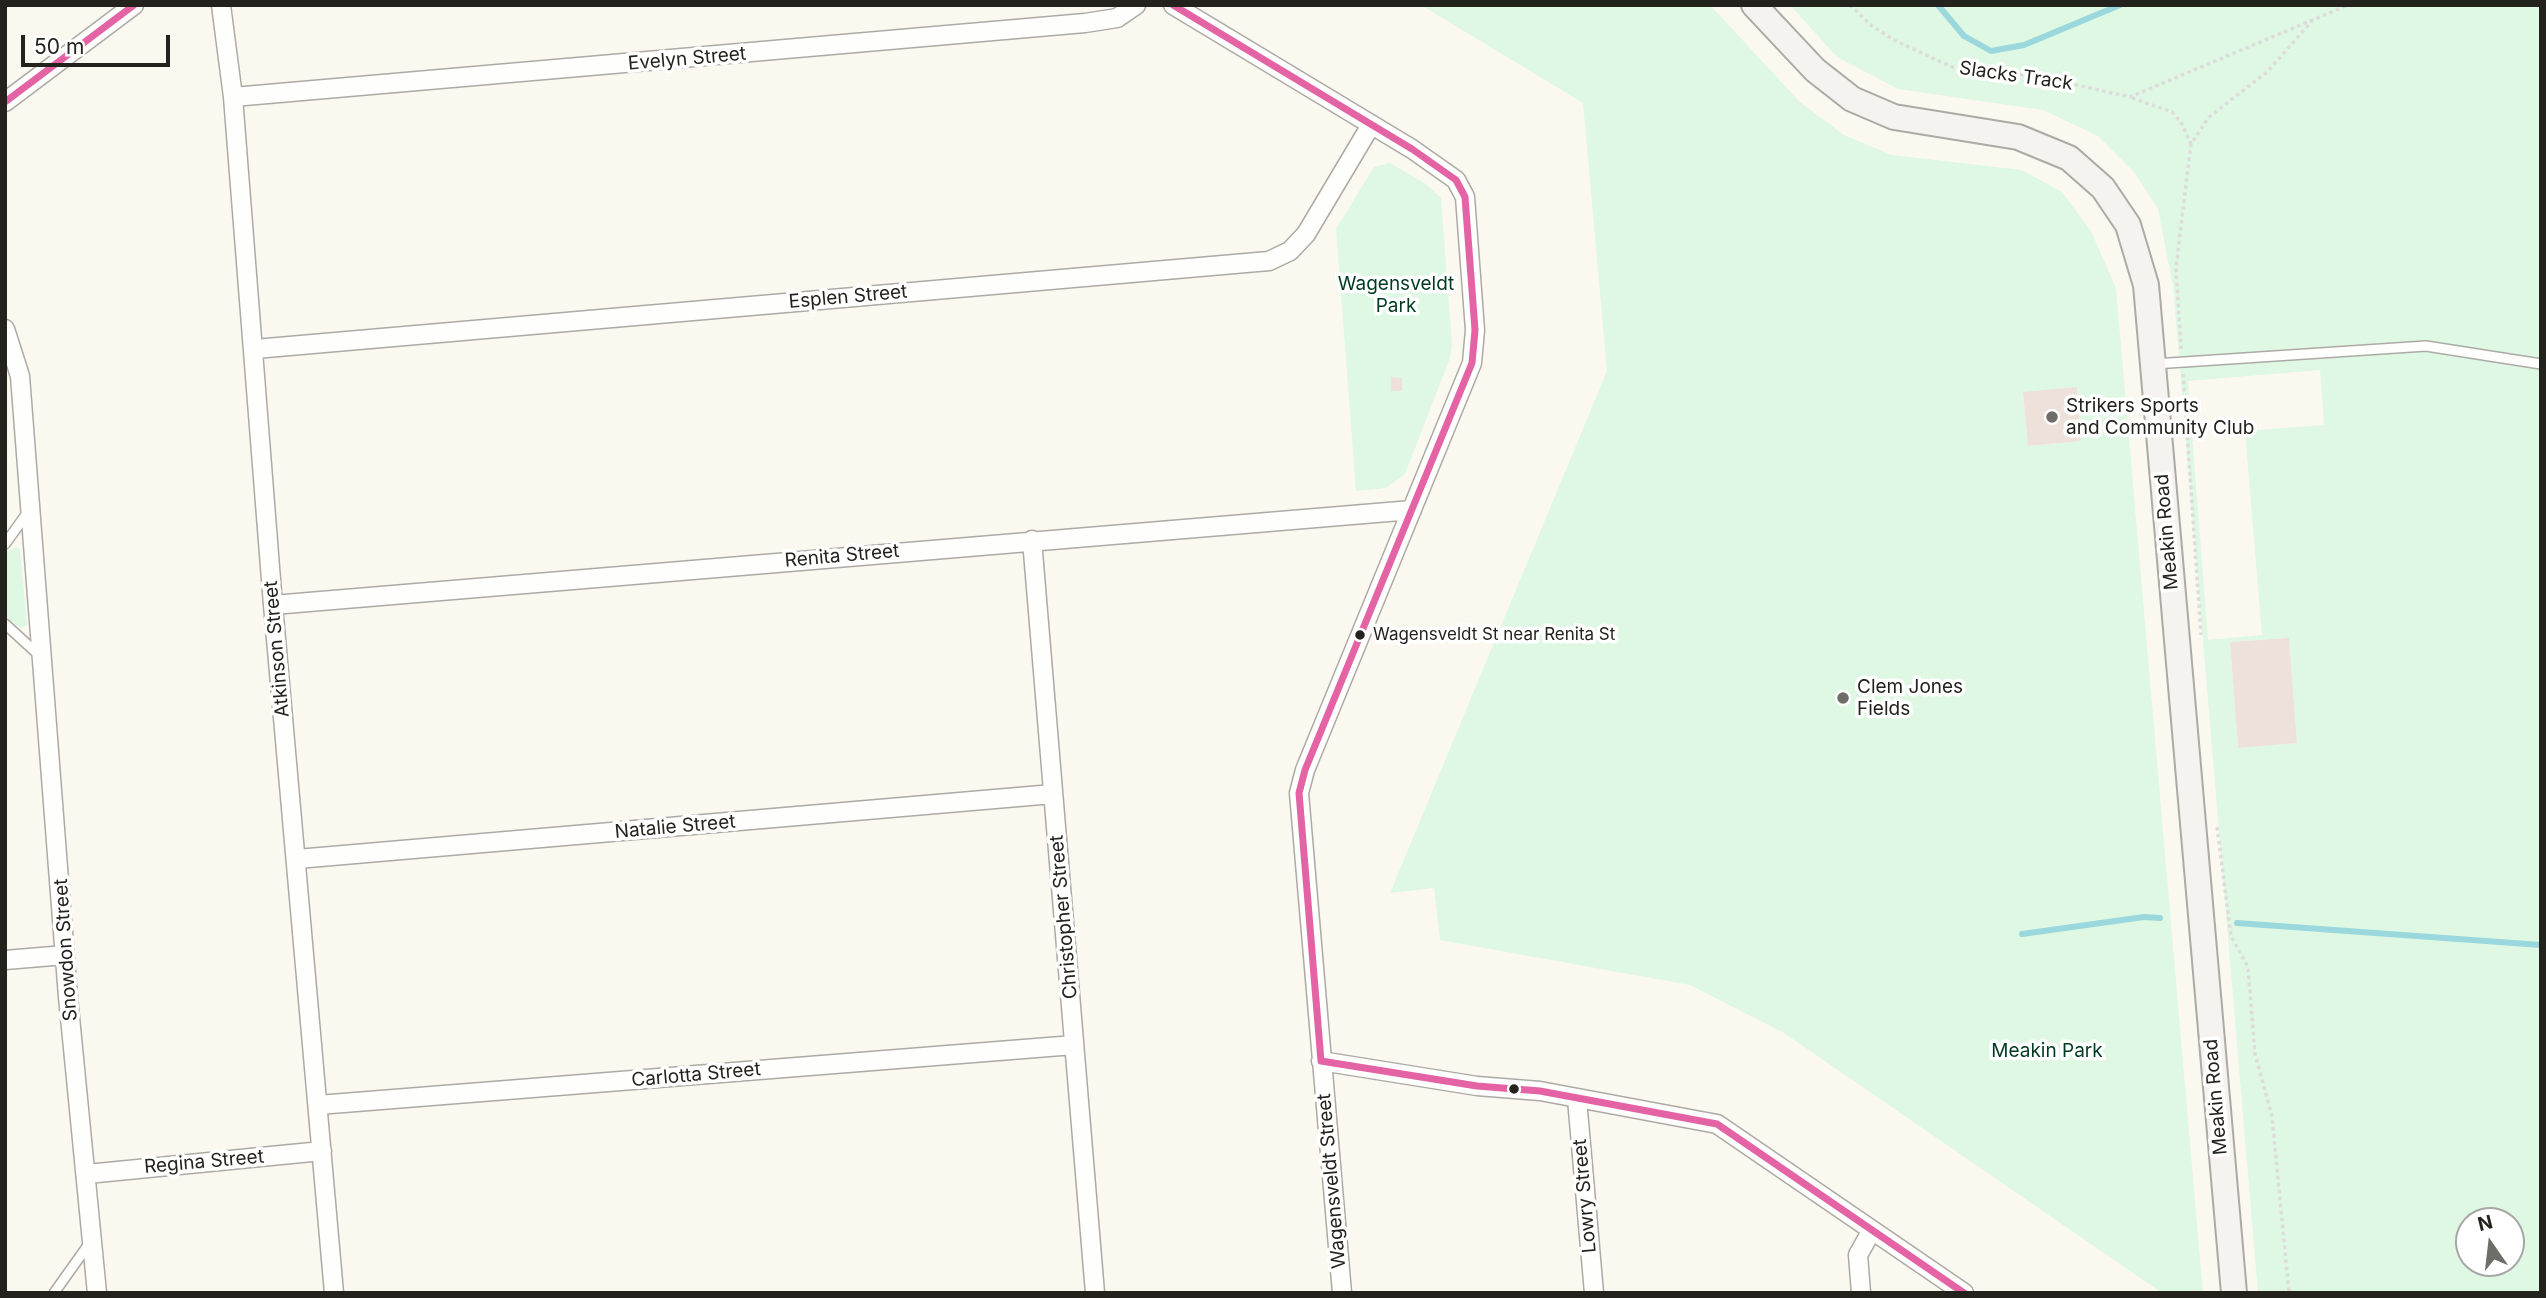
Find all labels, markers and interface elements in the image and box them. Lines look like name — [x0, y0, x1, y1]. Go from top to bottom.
scale bar — [24, 21, 173, 65]
text: 50 m — [34, 34, 84, 59]
street label: Evelyn Street — [627, 42, 747, 76]
street label: Slacks Track — [1958, 57, 2074, 95]
park label: Wagensveldt Park — [1338, 273, 1454, 317]
street label: Esplen Street — [788, 280, 908, 314]
place label: Strikers Sports and Community Club — [2066, 395, 2254, 439]
marker: Strikers Sports and Community Club — [2044, 409, 2060, 425]
street label: Meakin Road — [2151, 473, 2183, 591]
street label: Renita Street — [784, 540, 900, 572]
street label: Atkinson Street — [260, 580, 294, 718]
place label: Wagensveldt St near Renita St — [1373, 625, 1615, 645]
marker: Wagensveldt St near Renita St — [1353, 628, 1367, 642]
place label: Clem Jones Fields — [1857, 676, 1963, 720]
marker: Clem Jones Fields — [1835, 690, 1851, 706]
street label: Natalie Street — [614, 810, 736, 844]
street label: Christopher Street — [1045, 834, 1083, 1000]
street label: Snowdon Street — [50, 878, 82, 1022]
street label: Meakin Road — [2200, 1038, 2232, 1156]
park label: Meakin Park — [1991, 1040, 2103, 1062]
street label: Carlotta Street — [630, 1058, 762, 1092]
unlabelled marker — [1507, 1082, 1521, 1096]
street label: Wagensveldt Street — [1313, 1093, 1351, 1269]
street label: Lowry Street — [1569, 1138, 1601, 1254]
street label: Regina Street — [143, 1145, 265, 1179]
north arrow — [2455, 1207, 2525, 1277]
text: N — [2475, 1210, 2495, 1236]

